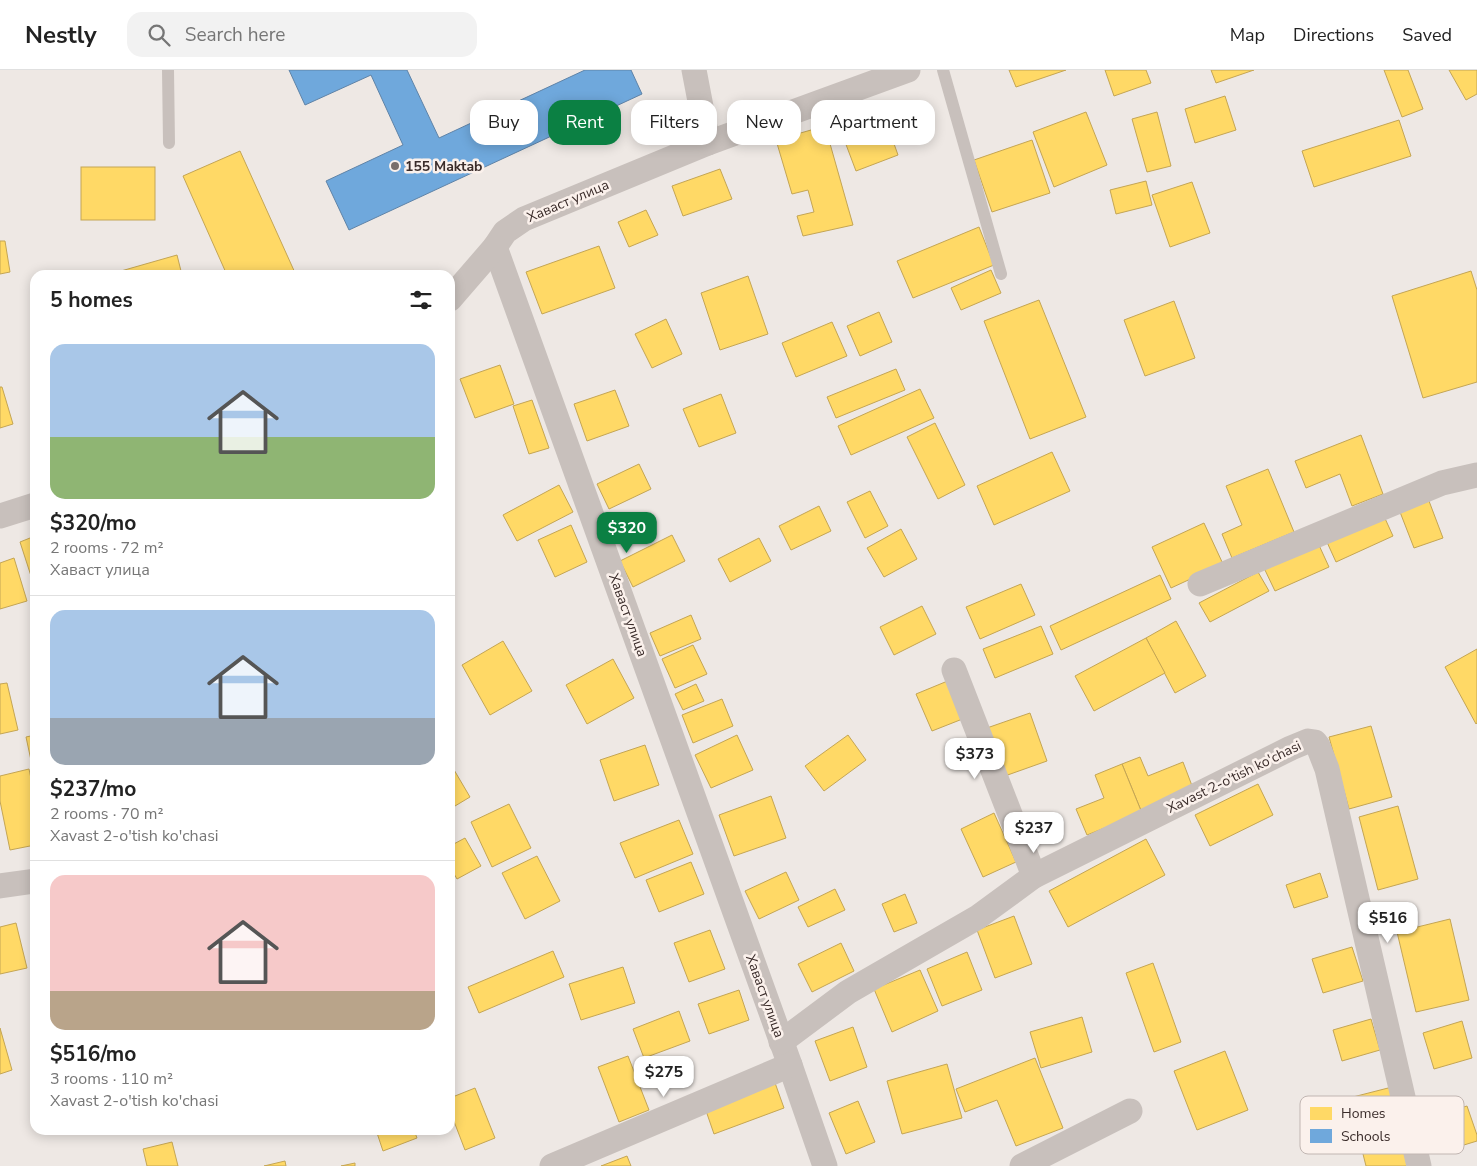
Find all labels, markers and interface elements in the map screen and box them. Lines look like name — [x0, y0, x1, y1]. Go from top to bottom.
search box — [127, 12, 477, 57]
text: Nestly — [25, 19, 97, 51]
icon: search — [145, 21, 173, 49]
text: Search here — [185, 22, 285, 48]
text: Map — [1230, 23, 1265, 47]
text: Directions — [1293, 23, 1374, 47]
text: Saved — [1402, 23, 1452, 47]
chip: Buy — [470, 100, 538, 145]
chip: Rent — [548, 100, 621, 145]
chip: Filters — [631, 100, 717, 145]
chip: New — [727, 100, 801, 145]
chip: Apartment — [811, 100, 935, 145]
place label: 155 Maktab — [405, 157, 483, 176]
marker: 155 Maktab — [389, 160, 401, 172]
street label: Хаваст улица — [524, 175, 612, 227]
text: 5 homes — [50, 286, 133, 314]
icon: filters — [407, 286, 435, 314]
icon: home — [198, 377, 288, 467]
text: $320/mo — [50, 509, 136, 537]
pin: $320 — [597, 512, 657, 554]
text: $320 — [608, 517, 646, 539]
text: 2 rooms · 72 m² — [50, 537, 163, 559]
text: Хаваст улица — [50, 559, 150, 581]
street label: Хаваст улица — [604, 571, 652, 659]
icon: home — [198, 642, 288, 732]
street label: Xavast 2-o'tish ko'chasi — [1164, 736, 1304, 818]
pin: $373 — [945, 738, 1005, 780]
text: $373 — [956, 743, 994, 765]
text: $237/mo — [50, 775, 136, 803]
text: 2 rooms · 70 m² — [50, 803, 163, 825]
pin: $237 — [1004, 812, 1064, 854]
text: $237 — [1015, 817, 1053, 839]
text: Xavast 2-o'tish ko'chasi — [50, 825, 219, 847]
pin: $516 — [1358, 902, 1418, 944]
icon: home — [198, 907, 288, 997]
text: $516 — [1369, 907, 1407, 929]
street label: Хаваст улица — [741, 952, 789, 1040]
text: $516/mo — [50, 1040, 136, 1068]
pin: $275 — [634, 1056, 694, 1098]
text: $275 — [645, 1061, 683, 1083]
text: 3 rooms · 110 m² — [50, 1068, 173, 1090]
text: Xavast 2-o'tish ko'chasi — [50, 1090, 219, 1112]
legend — [1300, 1096, 1464, 1154]
text: Homes — [1341, 1104, 1386, 1123]
text: Schools — [1341, 1127, 1391, 1146]

